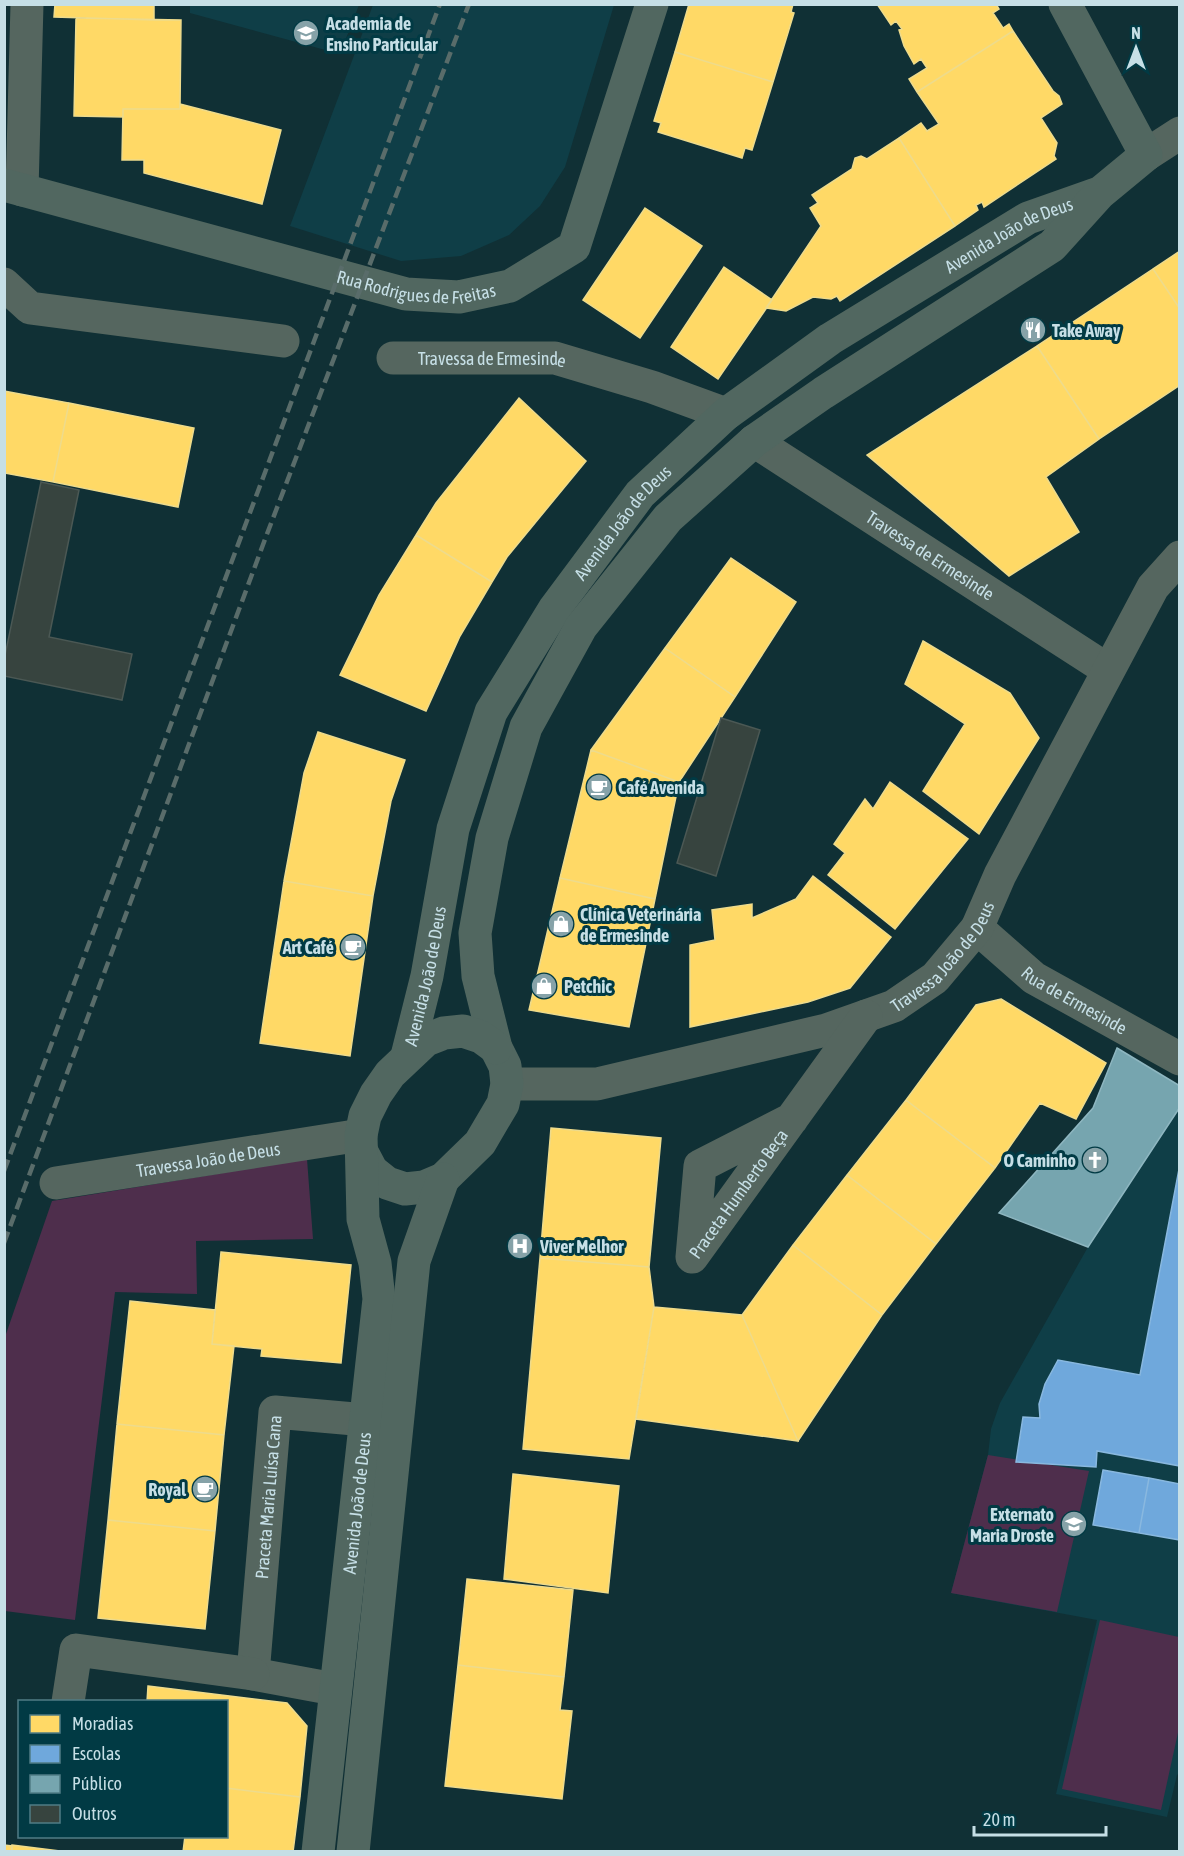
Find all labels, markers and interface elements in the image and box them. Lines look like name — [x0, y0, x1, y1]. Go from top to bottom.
place label: Academia de Ensino Particular — [325, 13, 438, 55]
school or university icon: Academia de Ensino Particular — [291, 18, 321, 48]
north arrow — [1106, 18, 1166, 78]
text: N — [1131, 24, 1141, 42]
street label: Avenida João de Deus — [941, 193, 1075, 277]
street label: Rua Rodrigues de Freitas — [335, 265, 497, 308]
restaurant icon: Take Away — [1018, 315, 1048, 345]
place label: Take Away — [1052, 320, 1121, 341]
street label: Travessa de Ermesinde — [418, 348, 569, 371]
street label: Avenida João de Deus — [569, 460, 675, 584]
street label: Travessa de Ermesinde — [862, 506, 998, 604]
cafe icon: Café Avenida — [584, 772, 614, 802]
place label: Café Avenida — [618, 777, 704, 798]
street label: Travessa João de Deus — [886, 898, 998, 1016]
street label: Avenida João de Deus — [399, 904, 450, 1048]
place label: Clínica Veterinária de Ermesinde — [580, 904, 701, 946]
shop icon: Clínica Veterinária de Ermesinde — [546, 909, 576, 939]
cafe icon: Art Café — [338, 932, 368, 962]
place label: Art Café — [282, 937, 334, 958]
street label: Rua de Ermesinde — [1017, 962, 1131, 1038]
shop icon: Petchic — [529, 971, 559, 1001]
place label: Petchic — [564, 976, 612, 997]
street label: Praceta Humberto Beça — [684, 1125, 792, 1262]
street label: Travessa João de Deus — [135, 1137, 282, 1181]
church icon: O Caminho — [1080, 1145, 1110, 1175]
place label: O Caminho — [1004, 1150, 1076, 1171]
hospital icon: Viver Melhor — [505, 1231, 535, 1261]
place label: Viver Melhor — [539, 1236, 624, 1257]
street label: Praceta Maria Luísa Cana — [251, 1414, 285, 1580]
street label: Avenida João de Deus — [338, 1431, 375, 1575]
cafe icon: Royal — [190, 1474, 220, 1504]
place label: Royal — [148, 1479, 186, 1500]
place label: Externato Maria Droste — [970, 1504, 1054, 1546]
school or university icon: Externato Maria Droste — [1059, 1509, 1089, 1539]
legend — [18, 1700, 228, 1838]
text: Moradias — [72, 1713, 133, 1734]
text: Escolas — [72, 1743, 121, 1764]
text: Público — [72, 1773, 122, 1794]
scale bar — [974, 1799, 1106, 1837]
text: Outros — [72, 1803, 117, 1824]
text: 20 m — [983, 1809, 1015, 1830]

